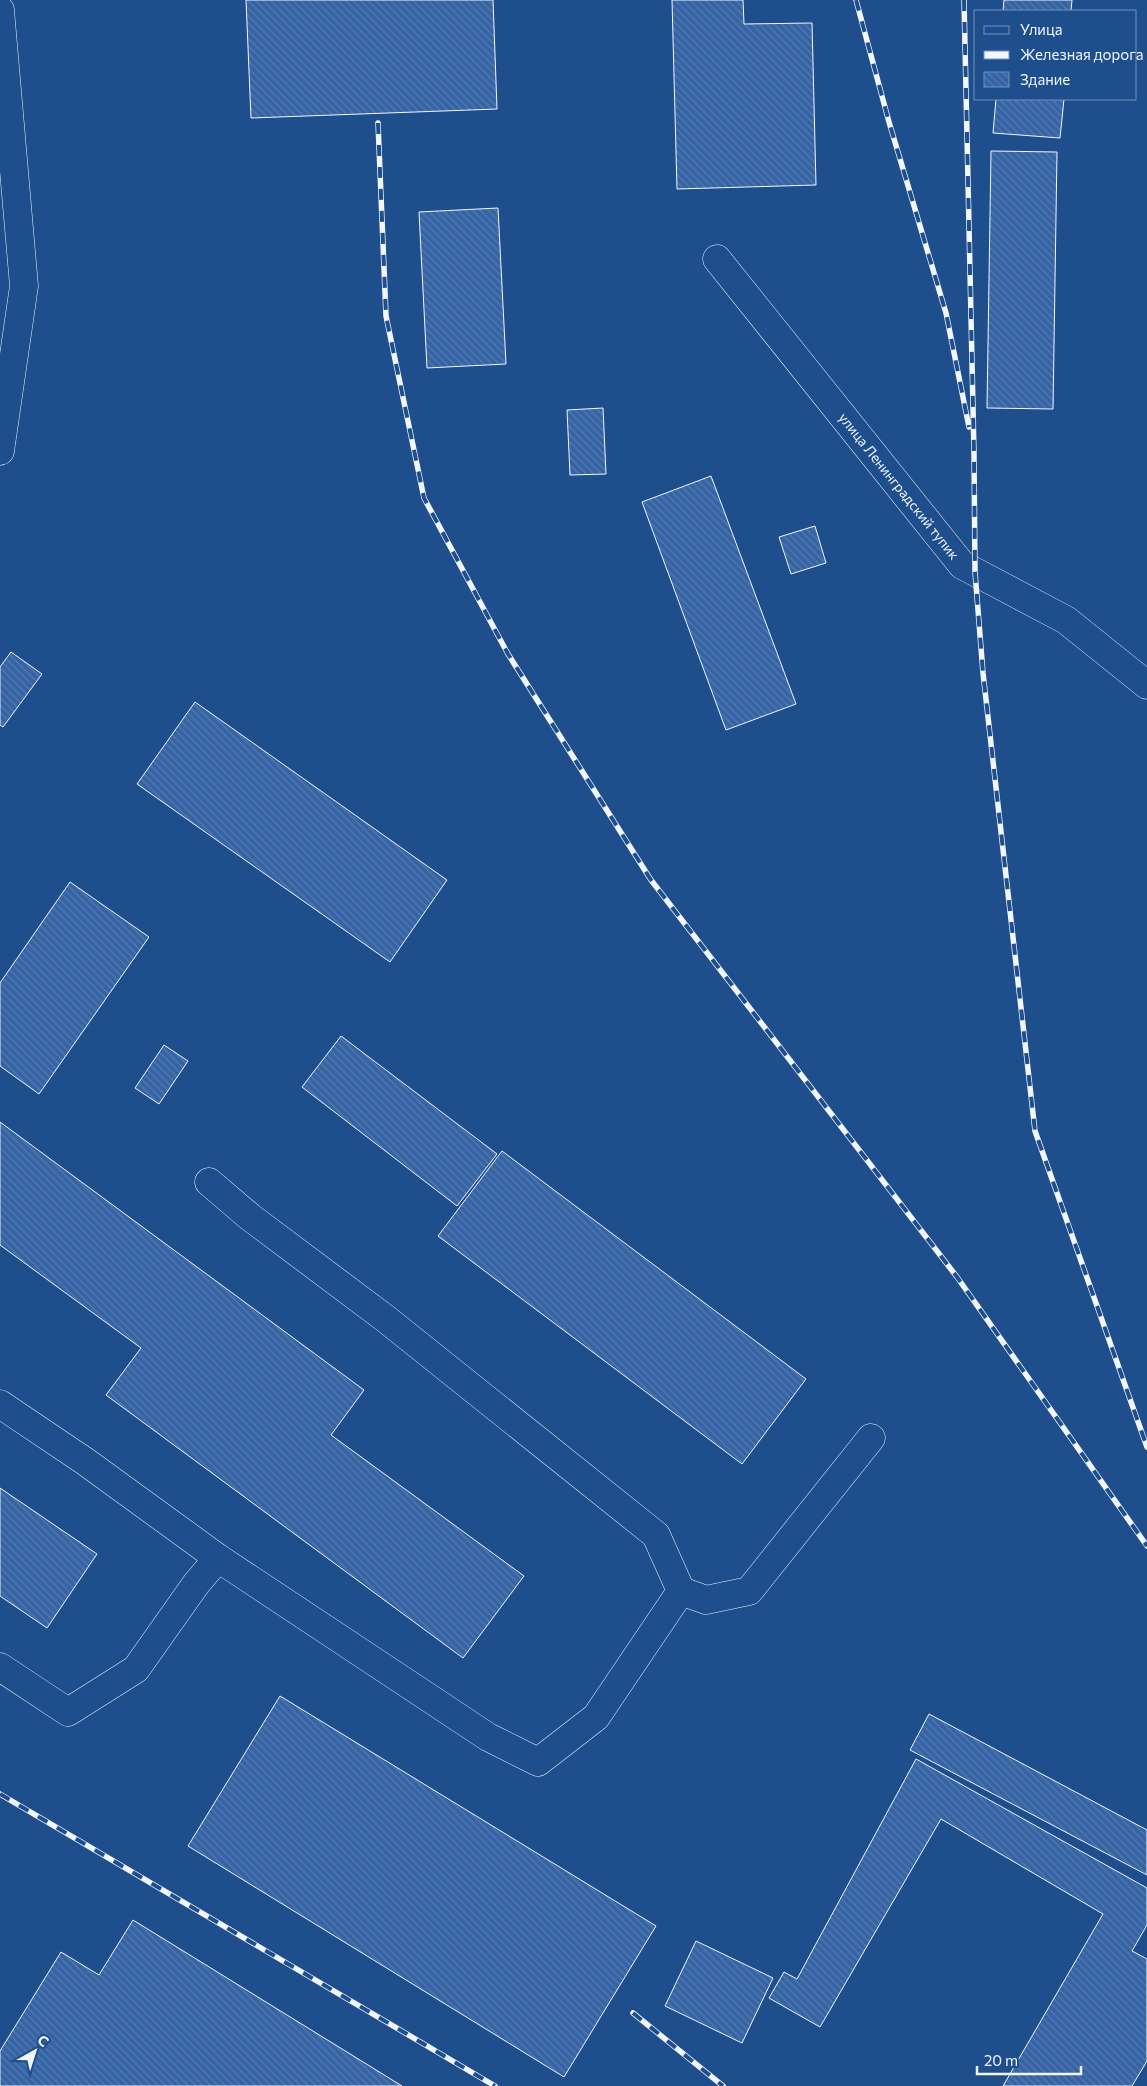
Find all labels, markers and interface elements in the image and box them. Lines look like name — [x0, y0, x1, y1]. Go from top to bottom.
legend — [974, 10, 1137, 100]
text: Улица — [1020, 20, 1062, 38]
text: Железная дорога — [1020, 45, 1144, 63]
text: Здание — [1020, 70, 1070, 88]
street label: улица Ленинградский тупик — [835, 409, 963, 563]
north arrow — [10, 2026, 60, 2076]
text: С — [34, 2031, 53, 2050]
scale bar — [977, 2044, 1081, 2076]
text: 20 m — [984, 2051, 1018, 2069]

